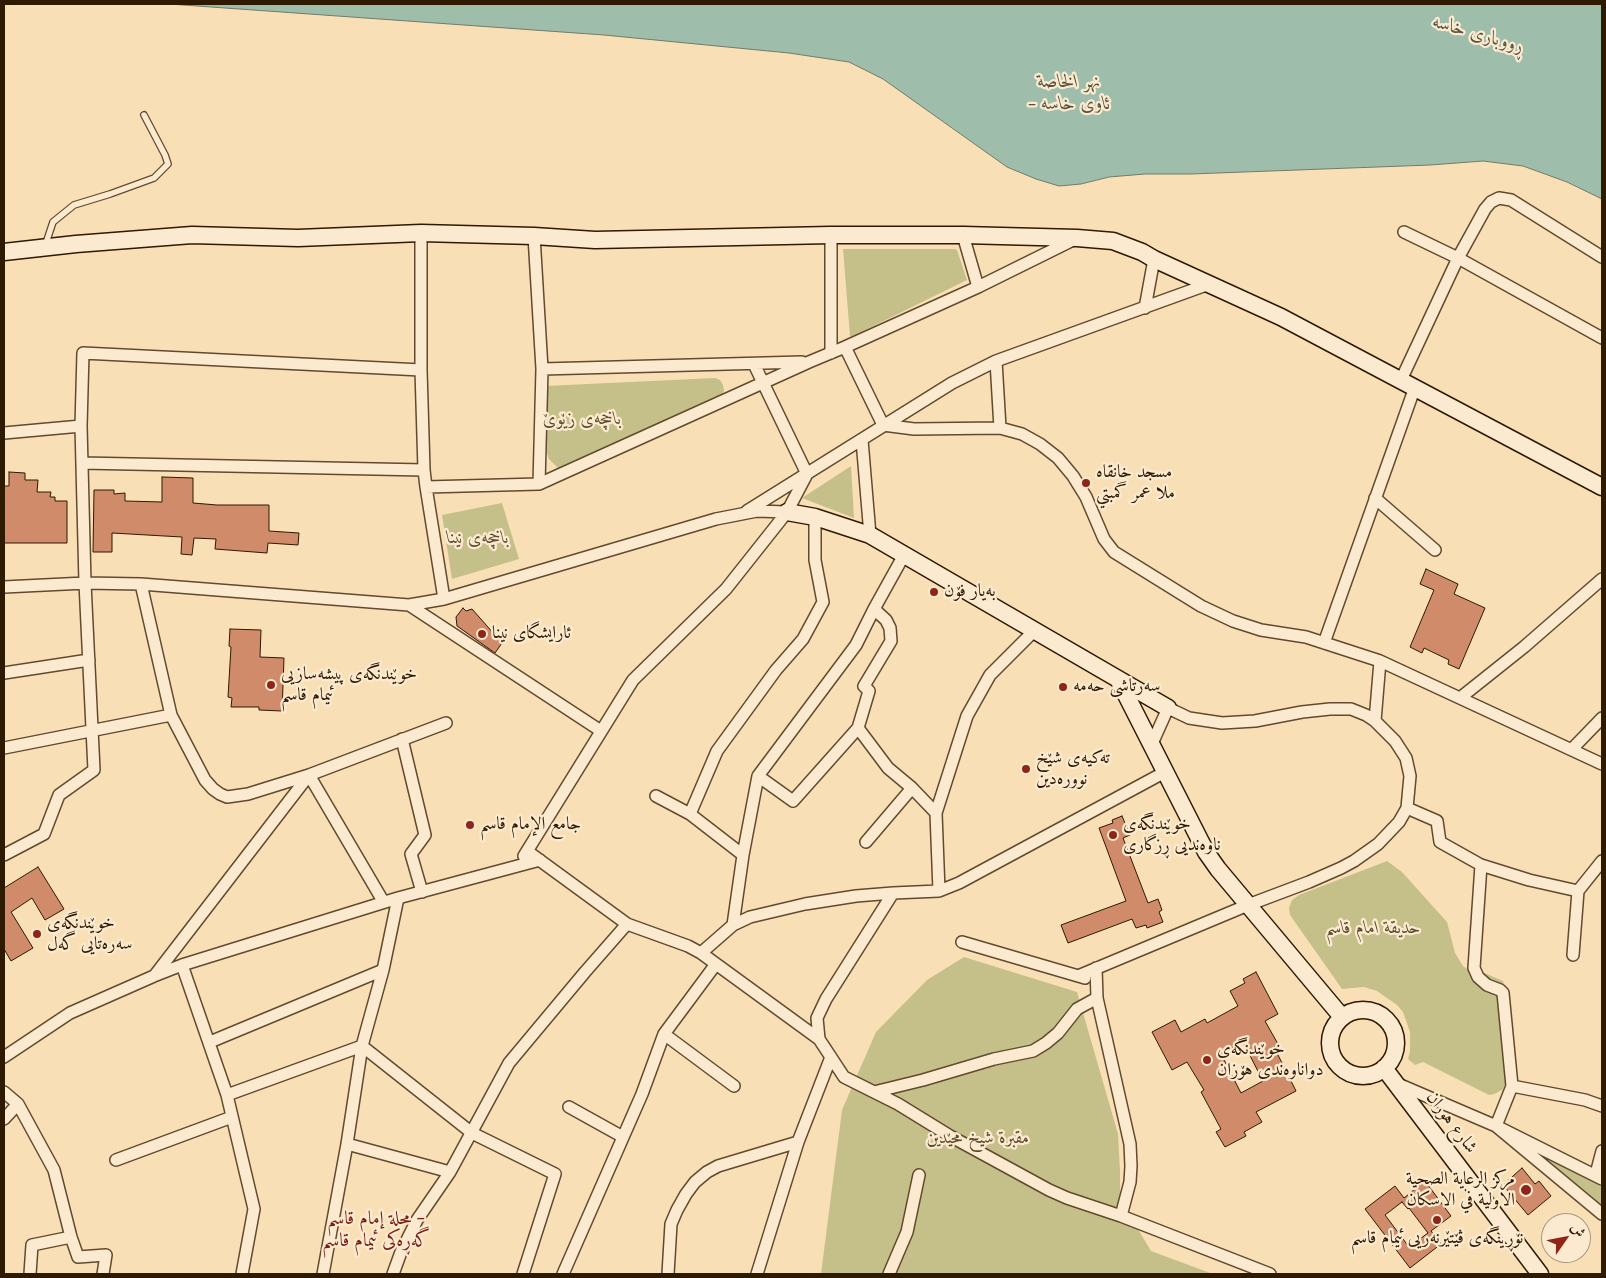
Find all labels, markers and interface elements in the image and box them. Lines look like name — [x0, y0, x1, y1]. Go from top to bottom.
water label: ڕووباری خاسە — [1430, 11, 1526, 59]
water label: نهر الخاصة - ئاوی خاسە — [1027, 72, 1111, 116]
park label: باخچەی زێوێ — [543, 409, 621, 431]
place label: مسجد خانقاه ملا عمر گمبتي — [1096, 462, 1175, 504]
marker: مسجد خانقاه ملا عمر گمبتي — [1080, 477, 1092, 489]
park label: باخچەی نینا — [447, 528, 509, 550]
place label: بەیار فۆن — [944, 581, 996, 603]
marker: بەیار فۆن — [928, 586, 940, 598]
place label: ئارایشگای نینا — [492, 623, 571, 645]
marker: ئارایشگای نینا — [476, 628, 488, 640]
place label: خوێندنگەی پیشەسازیی ئیمام قاسم — [281, 664, 417, 706]
place label: سەرتاشی حەمە — [1073, 676, 1160, 698]
marker: خوێندنگەی پیشەسازیی ئیمام قاسم — [265, 679, 277, 691]
marker: سەرتاشی حەمە — [1057, 681, 1069, 693]
place label: تەکیەی شێخ نوورەدین — [1036, 748, 1110, 791]
marker: تەکیەی شێخ نوورەدین — [1020, 763, 1032, 775]
place label: جامع الإمام قاسم — [480, 814, 581, 836]
place label: خوێندنگەی ناوەندیی ڕزگاری — [1123, 814, 1221, 856]
marker: جامع الإمام قاسم — [464, 819, 476, 831]
marker: خوێندنگەی ناوەندیی ڕزگاری — [1107, 829, 1119, 841]
place label: خوێندنگەی سەرەتایی گەل — [47, 913, 132, 956]
park label: حديقة امام قاسم — [1325, 918, 1421, 940]
marker: خوێندنگەی سەرەتایی گەل — [31, 928, 43, 940]
place label: خوێندنگەی دواناوەندی هۆزان — [1217, 1039, 1324, 1082]
marker: خوێندنگەی دواناوەندی هۆزان — [1201, 1054, 1213, 1066]
street label: شارع هوران — [1421, 1088, 1481, 1158]
park label: مقبرة شيخ محێدین — [926, 1128, 1030, 1150]
place label: مركز الرعاية الصحية الاولية في الاسكان — [1406, 1169, 1515, 1212]
marker: مركز الرعاية الصحية الاولية في الاسكان — [1519, 1183, 1533, 1197]
district label: محلة إمام قاسم - گەڕەکی ئیمام قاسم — [322, 1209, 430, 1253]
north arrow — [1541, 1213, 1591, 1263]
marker: نۆڕینگەی ڤێتێرنەریی ئیمام قاسم — [1431, 1214, 1443, 1226]
text: ش — [1566, 1219, 1590, 1241]
place label: نۆڕینگەی ڤێتێرنەریی ئیمام قاسم — [1351, 1228, 1523, 1250]

